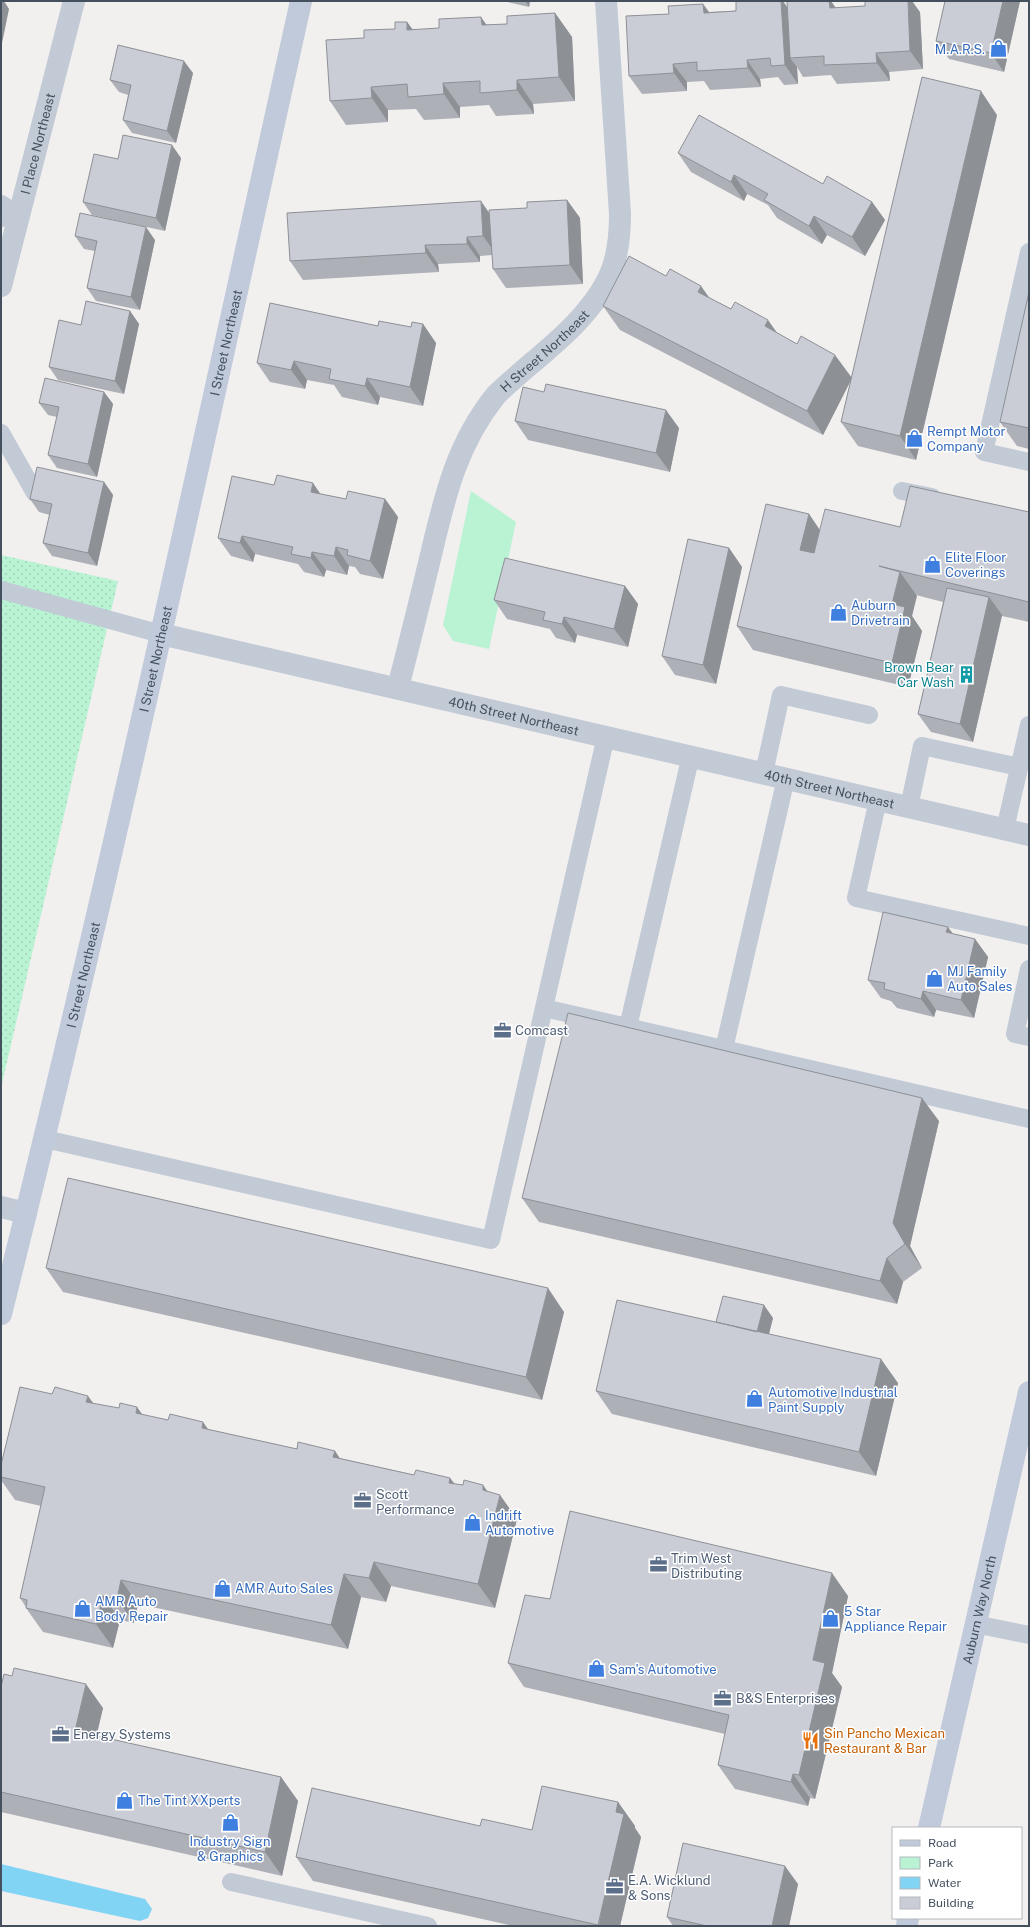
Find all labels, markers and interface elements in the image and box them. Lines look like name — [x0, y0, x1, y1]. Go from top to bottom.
shop icon: M.A.R.S. — [988, 39, 1008, 59]
place label: M.A.R.S. — [935, 42, 985, 57]
street label: I Place Northeast — [18, 91, 58, 196]
street label: I Street Northeast — [207, 288, 245, 397]
street label: H Street Northeast — [497, 307, 592, 395]
place label: Rempt Motor Company — [927, 424, 1006, 454]
shop icon: Rempt Motor Company — [904, 428, 924, 448]
place label: Elite Floor Coverings — [945, 550, 1006, 580]
shop icon: Elite Floor Coverings — [922, 554, 942, 574]
place label: Auburn Drivetrain — [851, 598, 910, 628]
shop icon: Auburn Drivetrain — [828, 602, 848, 622]
street label: I Street Northeast — [137, 605, 175, 714]
place label: Brown Bear Car Wash — [884, 660, 954, 690]
building icon: Brown Bear Car Wash — [957, 664, 977, 684]
street label: 40th Street Northeast — [447, 694, 580, 739]
street label: 40th Street Northeast — [762, 767, 896, 812]
street label: I Street Northeast — [64, 920, 103, 1029]
place label: MJ Family Auto Sales — [947, 964, 1012, 994]
shop icon: MJ Family Auto Sales — [924, 968, 944, 988]
office icon: Comcast — [492, 1020, 512, 1040]
place label: Comcast — [515, 1023, 568, 1038]
place label: Automotive Industrial Paint Supply — [768, 1385, 898, 1415]
shop icon: Automotive Industrial Paint Supply — [745, 1389, 765, 1409]
place label: Scott Performance — [376, 1487, 455, 1517]
office icon: Scott Performance — [353, 1491, 373, 1511]
place label: Indrift Automotive — [485, 1508, 554, 1538]
shop icon: Indrift Automotive — [462, 1512, 482, 1532]
place label: Trim West Distributing — [671, 1551, 742, 1581]
street label: Auburn Way North — [960, 1554, 999, 1666]
office icon: Trim West Distributing — [648, 1555, 668, 1575]
shop icon: AMR Auto Sales — [212, 1578, 232, 1598]
place label: AMR Auto Sales — [235, 1581, 333, 1596]
place label: AMR Auto Body Repair — [95, 1594, 168, 1624]
shop icon: AMR Auto Body Repair — [72, 1598, 92, 1618]
place label: 5 Star Appliance Repair — [844, 1604, 947, 1634]
shop icon: 5 Star Appliance Repair — [821, 1608, 841, 1628]
shop icon: Sam's Automotive — [586, 1659, 606, 1679]
place label: Sam's Automotive — [609, 1662, 717, 1677]
office icon: B&S Enterprises — [713, 1688, 733, 1708]
place label: B&S Enterprises — [736, 1691, 835, 1706]
office icon: Energy Systems — [50, 1724, 70, 1744]
place label: Sin Pancho Mexican Restaurant & Bar — [824, 1726, 945, 1756]
place label: Energy Systems — [73, 1727, 171, 1742]
restaurant icon: Sin Pancho Mexican Restaurant & Bar — [801, 1730, 821, 1750]
shop icon: The Tint XXperts — [115, 1790, 135, 1810]
place label: The Tint XXperts — [138, 1793, 240, 1808]
shop icon: Industry Sign & Graphics — [220, 1812, 240, 1832]
legend — [892, 1827, 1022, 1919]
place label: Industry Sign & Graphics — [190, 1834, 270, 1864]
text: Road — [928, 1836, 956, 1850]
text: Park — [928, 1856, 954, 1870]
place label: E.A. Wicklund & Sons — [628, 1873, 711, 1903]
text: Water — [928, 1876, 962, 1890]
office icon: E.A. Wicklund & Sons — [605, 1877, 625, 1897]
text: Building — [928, 1896, 974, 1910]

